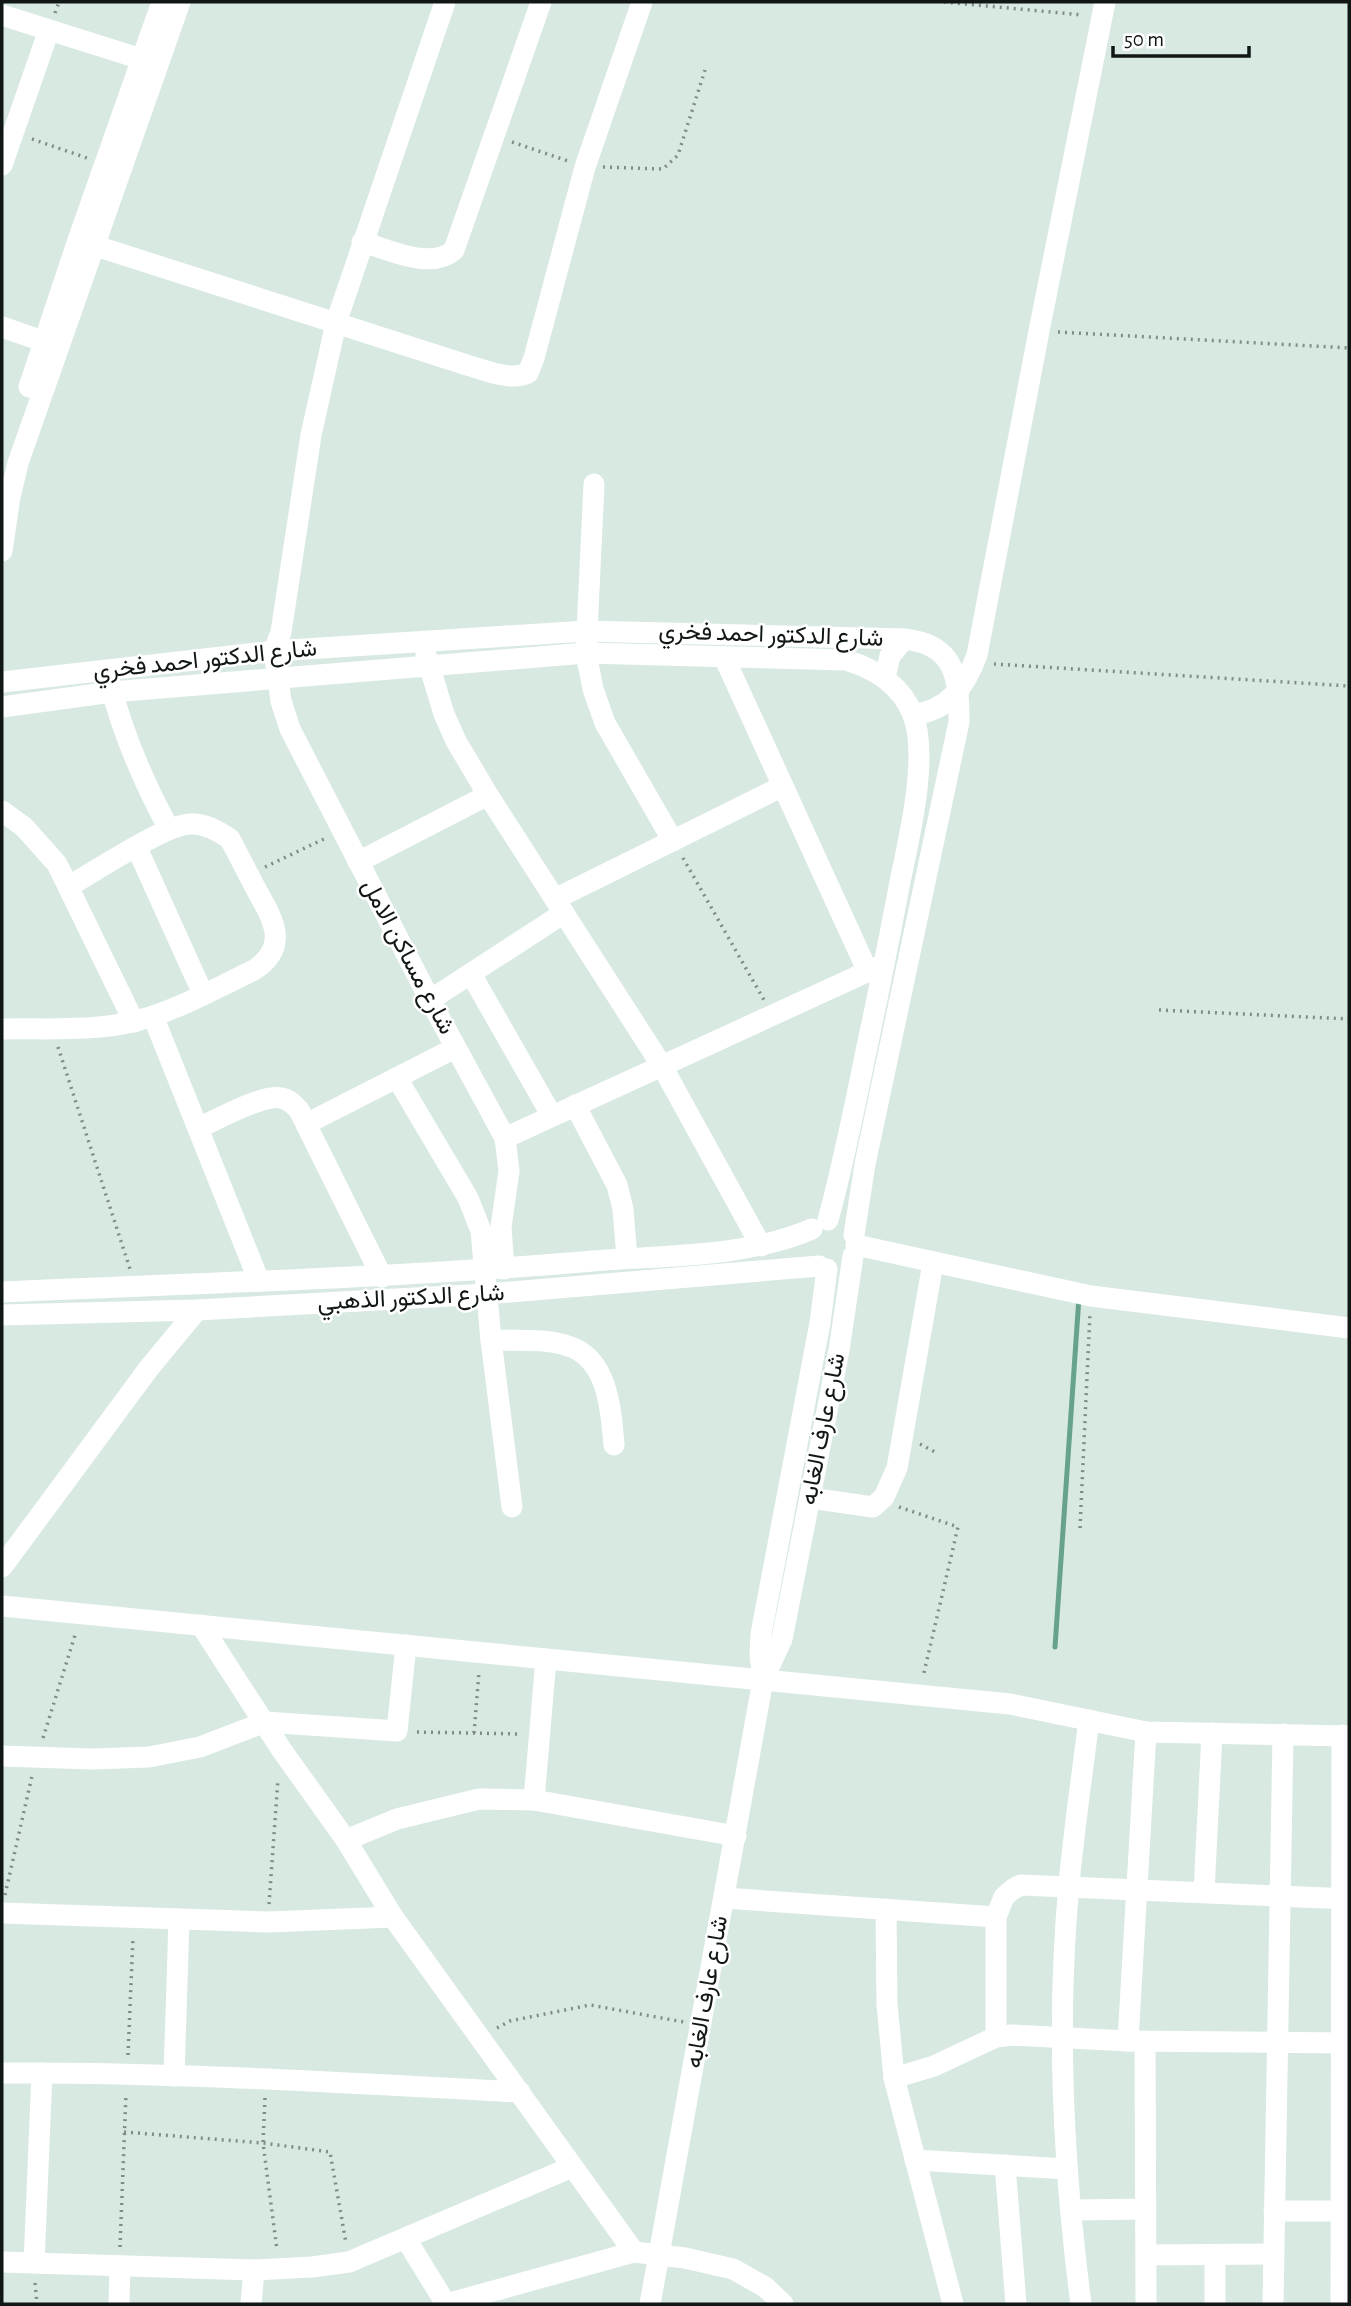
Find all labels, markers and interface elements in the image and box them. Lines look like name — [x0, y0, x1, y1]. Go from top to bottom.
scale bar — [1113, 14, 1250, 58]
text: 50 m — [1124, 29, 1164, 50]
street label: شارع الدكتور احمد فخري — [658, 619, 884, 657]
street label: شارع الدكتور احمد فخري — [92, 636, 319, 690]
street label: شارع مساكن الامل — [354, 876, 459, 1040]
street label: شارع الدكتور الذهبي — [317, 1281, 505, 1321]
street label: شارع عارف الغابه — [796, 1351, 852, 1508]
street label: شارع عارف الغابه — [682, 1914, 735, 2071]

